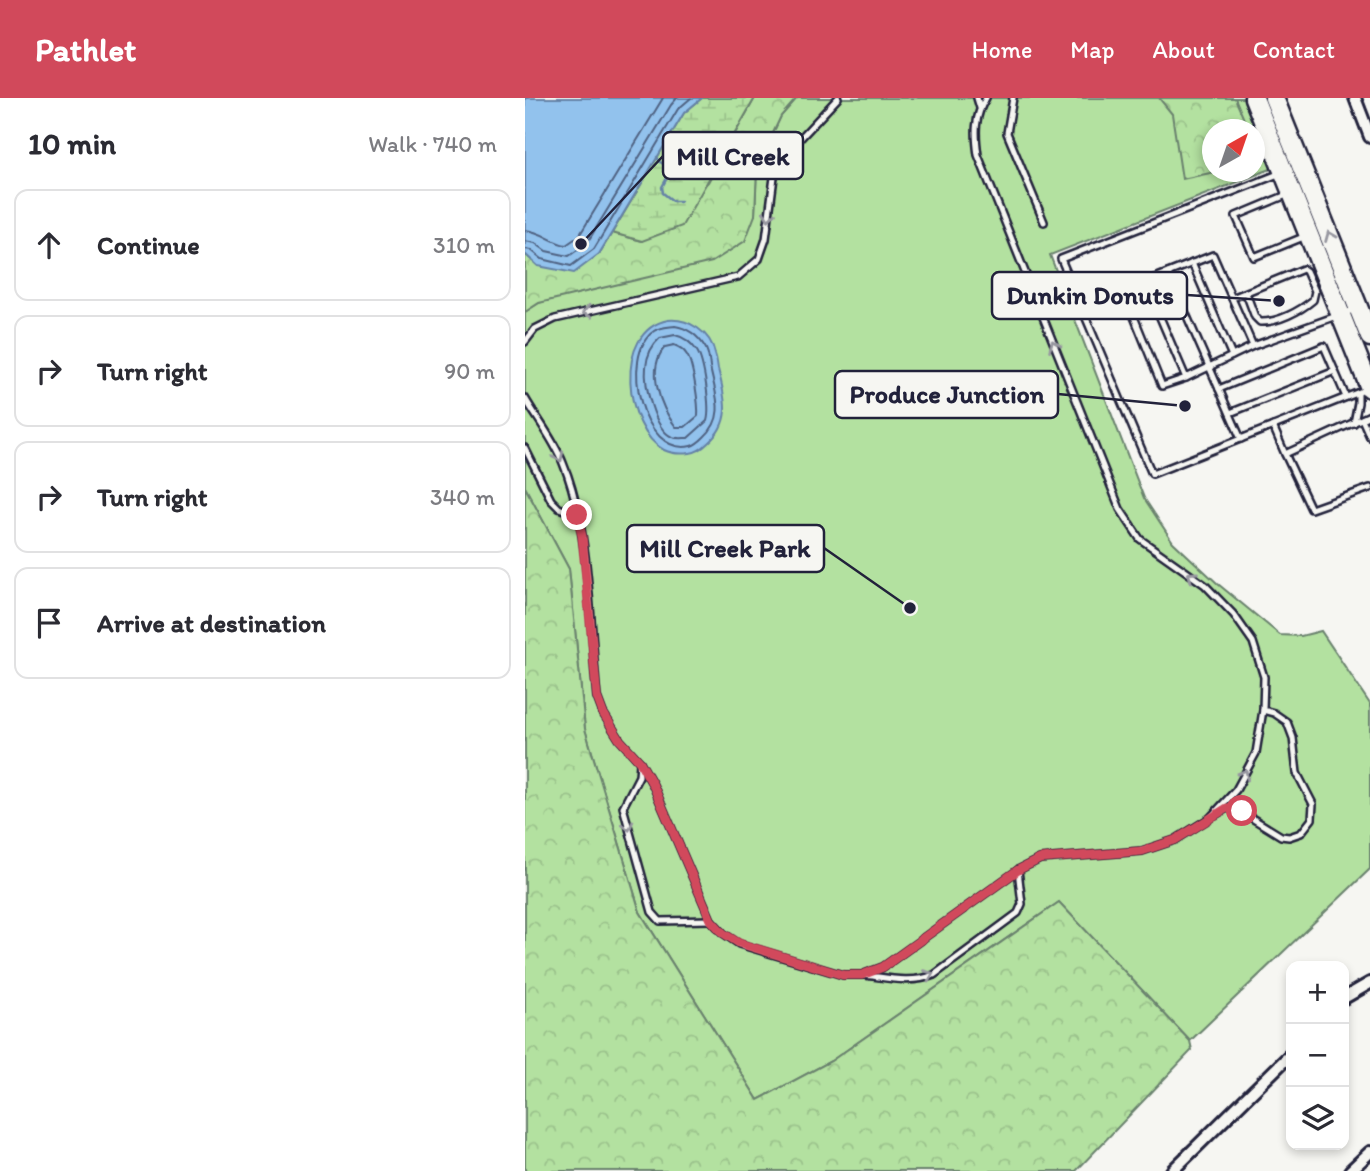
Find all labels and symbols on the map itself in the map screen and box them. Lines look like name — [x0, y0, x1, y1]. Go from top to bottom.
north arrow — [1202, 119, 1265, 182]
callout: Mill Creek — [663, 132, 803, 179]
text: Mill Creek — [676, 140, 790, 172]
one-way arrow — [762, 210, 777, 222]
one-way arrow — [1324, 231, 1338, 243]
callout: Dunkin Donuts — [992, 272, 1187, 319]
text: Dunkin Donuts — [1006, 279, 1174, 311]
one-way arrow — [581, 304, 593, 318]
one-way arrow — [1048, 340, 1062, 352]
callout: Produce Junction — [835, 371, 1058, 418]
text: Produce Junction — [850, 378, 1045, 410]
one-way arrow — [551, 449, 565, 462]
route end — [561, 499, 592, 530]
callout: Mill Creek Park — [627, 525, 824, 572]
text: Mill Creek Park — [640, 532, 811, 564]
one-way arrow — [1187, 572, 1200, 584]
one-way arrow — [1236, 769, 1250, 781]
route start — [1226, 795, 1257, 826]
one-way arrow — [619, 820, 634, 832]
one-way arrow — [922, 970, 934, 984]

